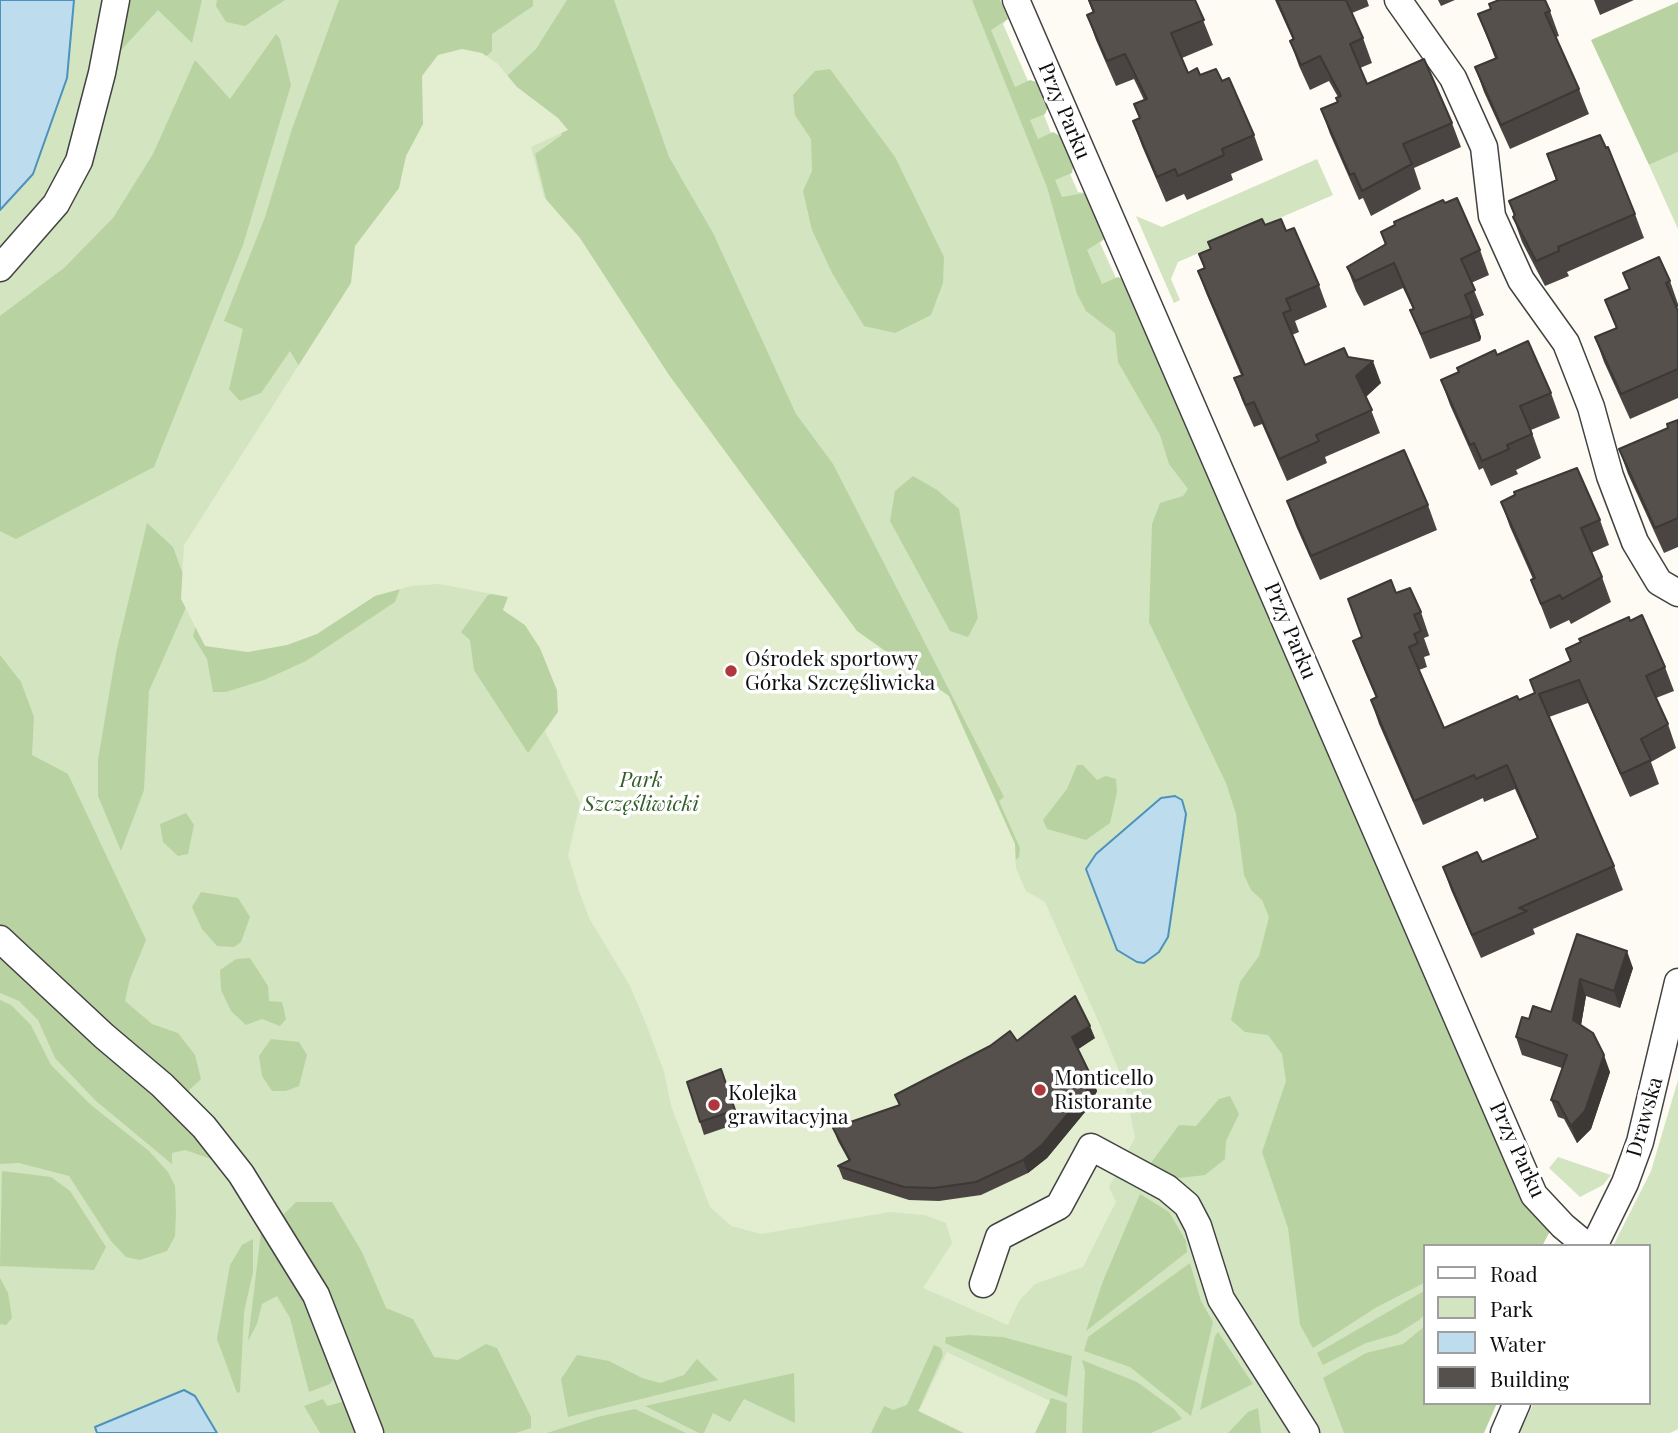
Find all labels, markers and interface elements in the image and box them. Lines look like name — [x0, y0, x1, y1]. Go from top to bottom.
street label: Przy Parku — [1032, 59, 1096, 163]
street label: Przy Parku — [1258, 579, 1322, 683]
place label: Ośrodek sportowy Górka Szczęśliwicka — [745, 646, 935, 696]
marker: Ośrodek sportowy Górka Szczęśliwicka — [723, 663, 739, 679]
park label: Park Szczęśliwicki — [583, 767, 699, 817]
place label: Monticello Ristorante — [1054, 1065, 1154, 1115]
street label: Drawska — [1622, 1074, 1668, 1160]
place label: Kolejka grawitacyjna — [728, 1080, 848, 1130]
marker: Monticello Ristorante — [1032, 1082, 1048, 1098]
marker: Kolejka grawitacyjna — [706, 1097, 722, 1113]
street label: Przy Parku — [1484, 1098, 1550, 1202]
legend — [1422, 1244, 1650, 1405]
text: Road — [1490, 1259, 1538, 1287]
text: Park — [1490, 1294, 1533, 1322]
text: Water — [1490, 1329, 1546, 1357]
text: Building — [1490, 1364, 1569, 1392]

